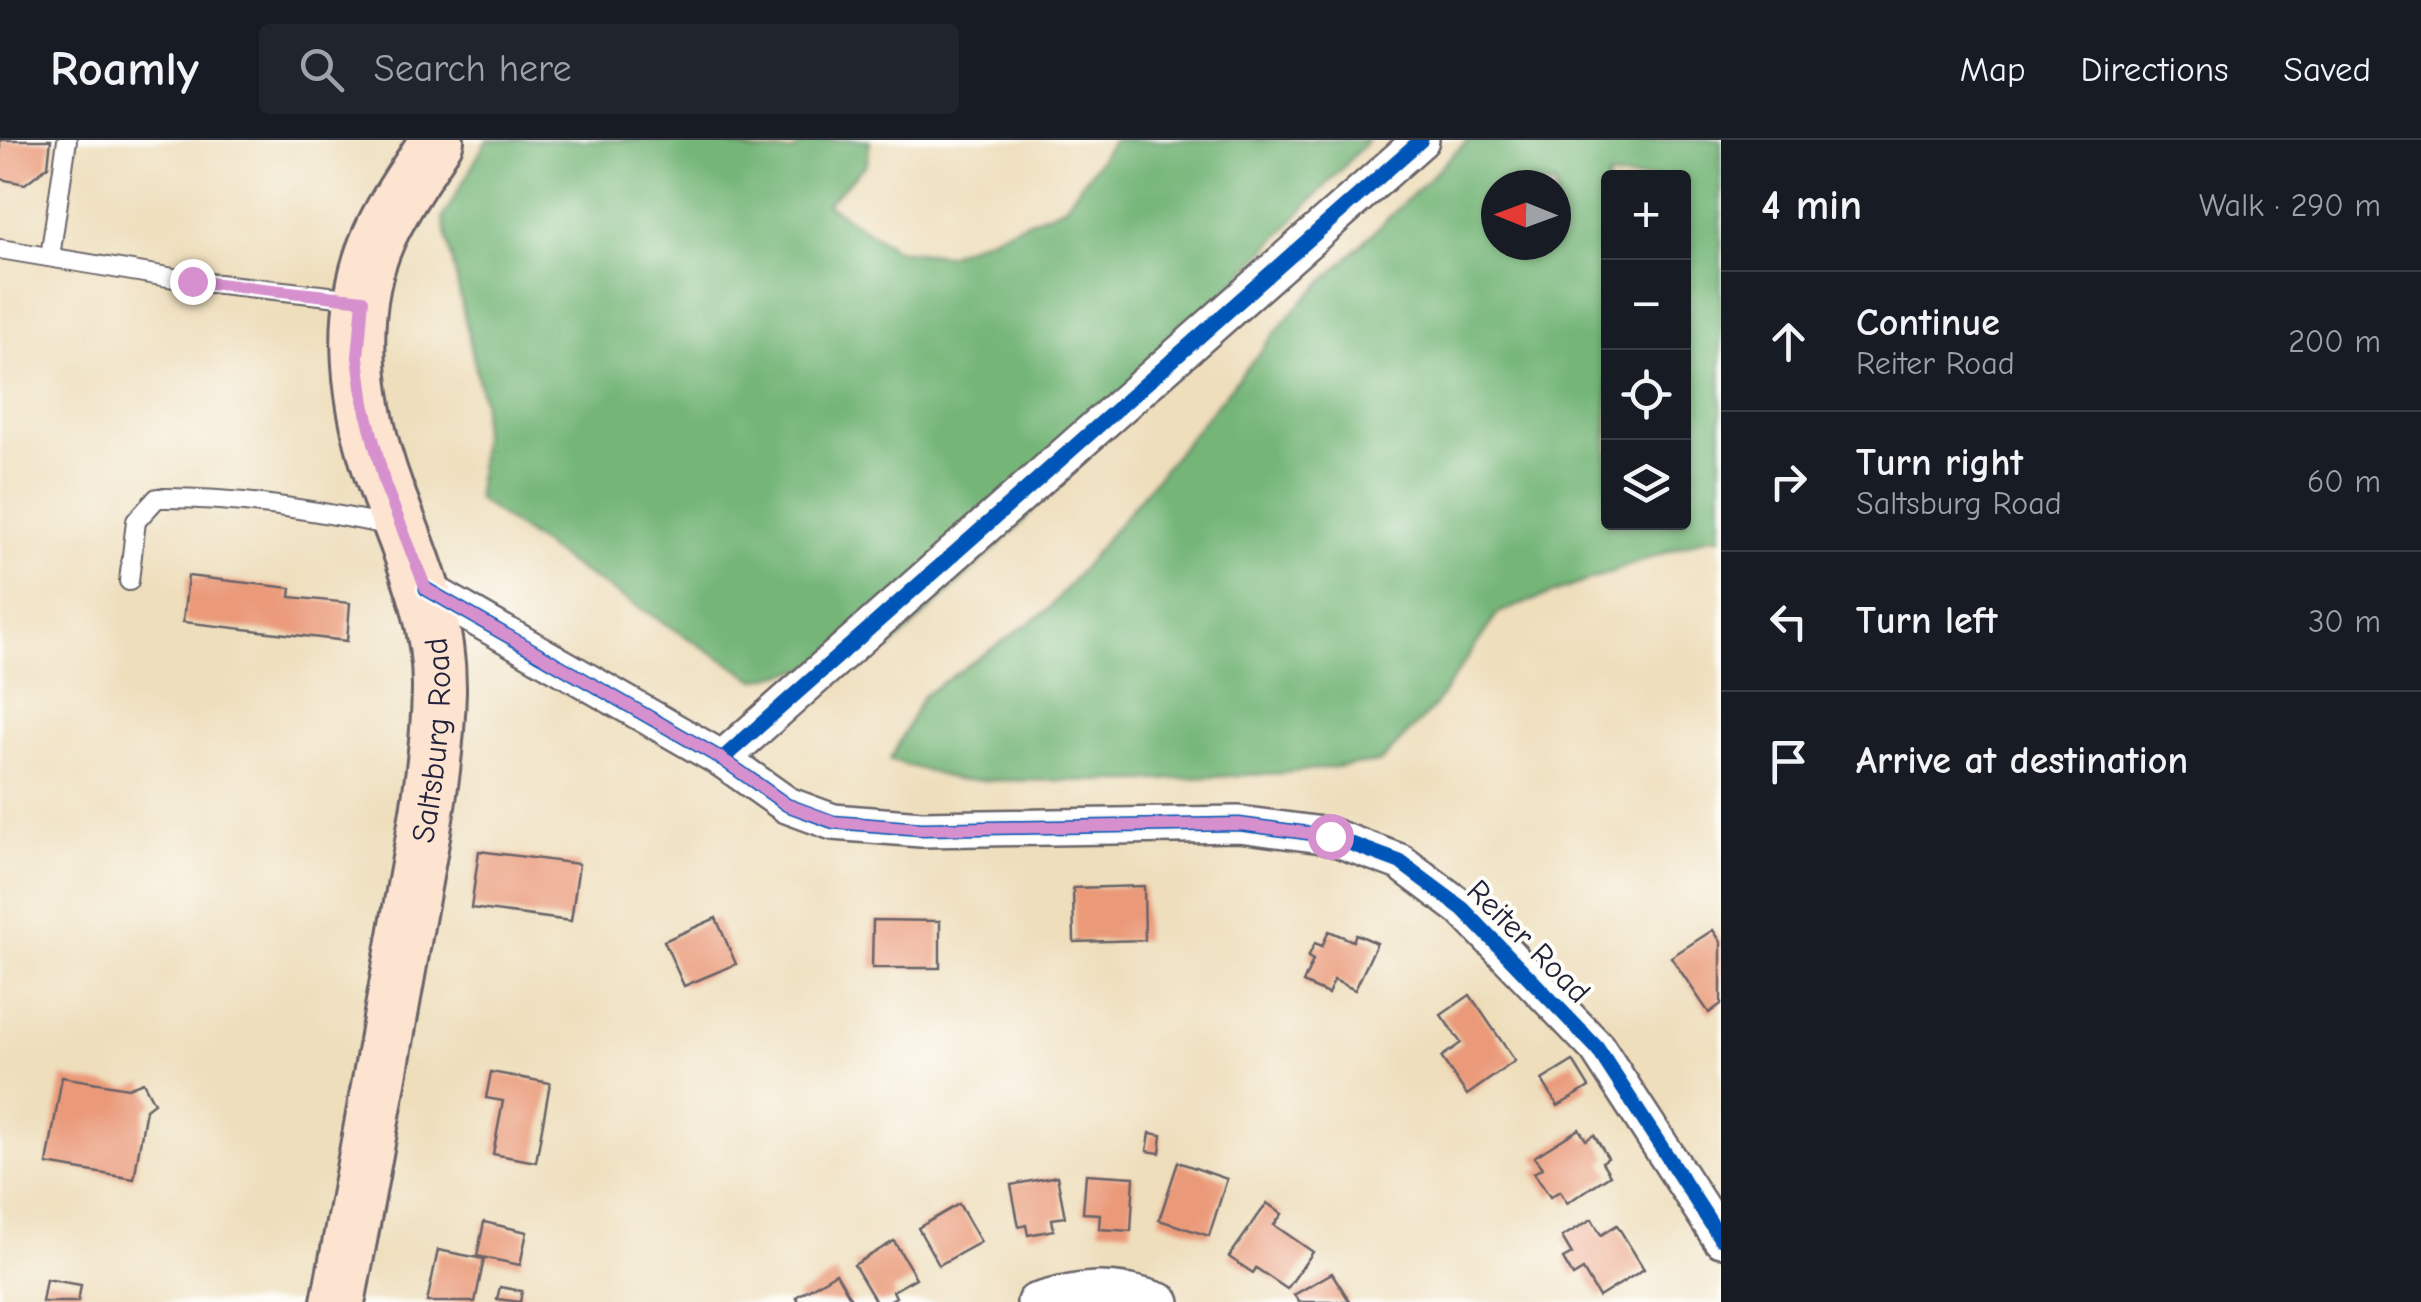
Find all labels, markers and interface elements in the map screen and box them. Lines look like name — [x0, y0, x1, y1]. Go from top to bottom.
search box — [259, 24, 959, 114]
text: Roamly — [50, 42, 199, 97]
icon: search — [294, 42, 349, 97]
text: Search here — [374, 47, 571, 91]
text: Map — [1960, 49, 2026, 90]
text: Directions — [2081, 49, 2229, 90]
text: Saved — [2284, 49, 2371, 90]
north arrow — [1481, 170, 1571, 260]
map controls — [1601, 170, 1691, 530]
button: + — [1601, 170, 1691, 260]
text: 4 min — [1761, 181, 1862, 230]
text: Walk · 290 m — [2199, 187, 2381, 224]
route end — [170, 259, 216, 305]
button: − — [1601, 260, 1691, 350]
text: Continue — [1856, 301, 2000, 345]
icon: ahead — [1761, 314, 1816, 369]
text: 200 m — [2288, 323, 2381, 360]
text: Reiter Road — [1856, 345, 2015, 382]
button: locate — [1601, 350, 1691, 440]
button: layers — [1601, 440, 1691, 530]
text: Turn right — [1856, 441, 2023, 485]
icon: right — [1761, 454, 1816, 509]
text: 60 m — [2307, 463, 2381, 500]
text: Saltsburg Road — [1856, 485, 2062, 522]
icon: left — [1761, 594, 1816, 649]
text: Turn left — [1856, 599, 1997, 643]
text: 30 m — [2308, 603, 2381, 640]
street label: Saltsburg Road — [404, 635, 458, 846]
icon: arrive — [1761, 734, 1816, 789]
text: Arrive at destination — [1856, 739, 2188, 783]
route start — [1308, 814, 1354, 860]
street label: Reiter Road — [1459, 872, 1598, 1011]

